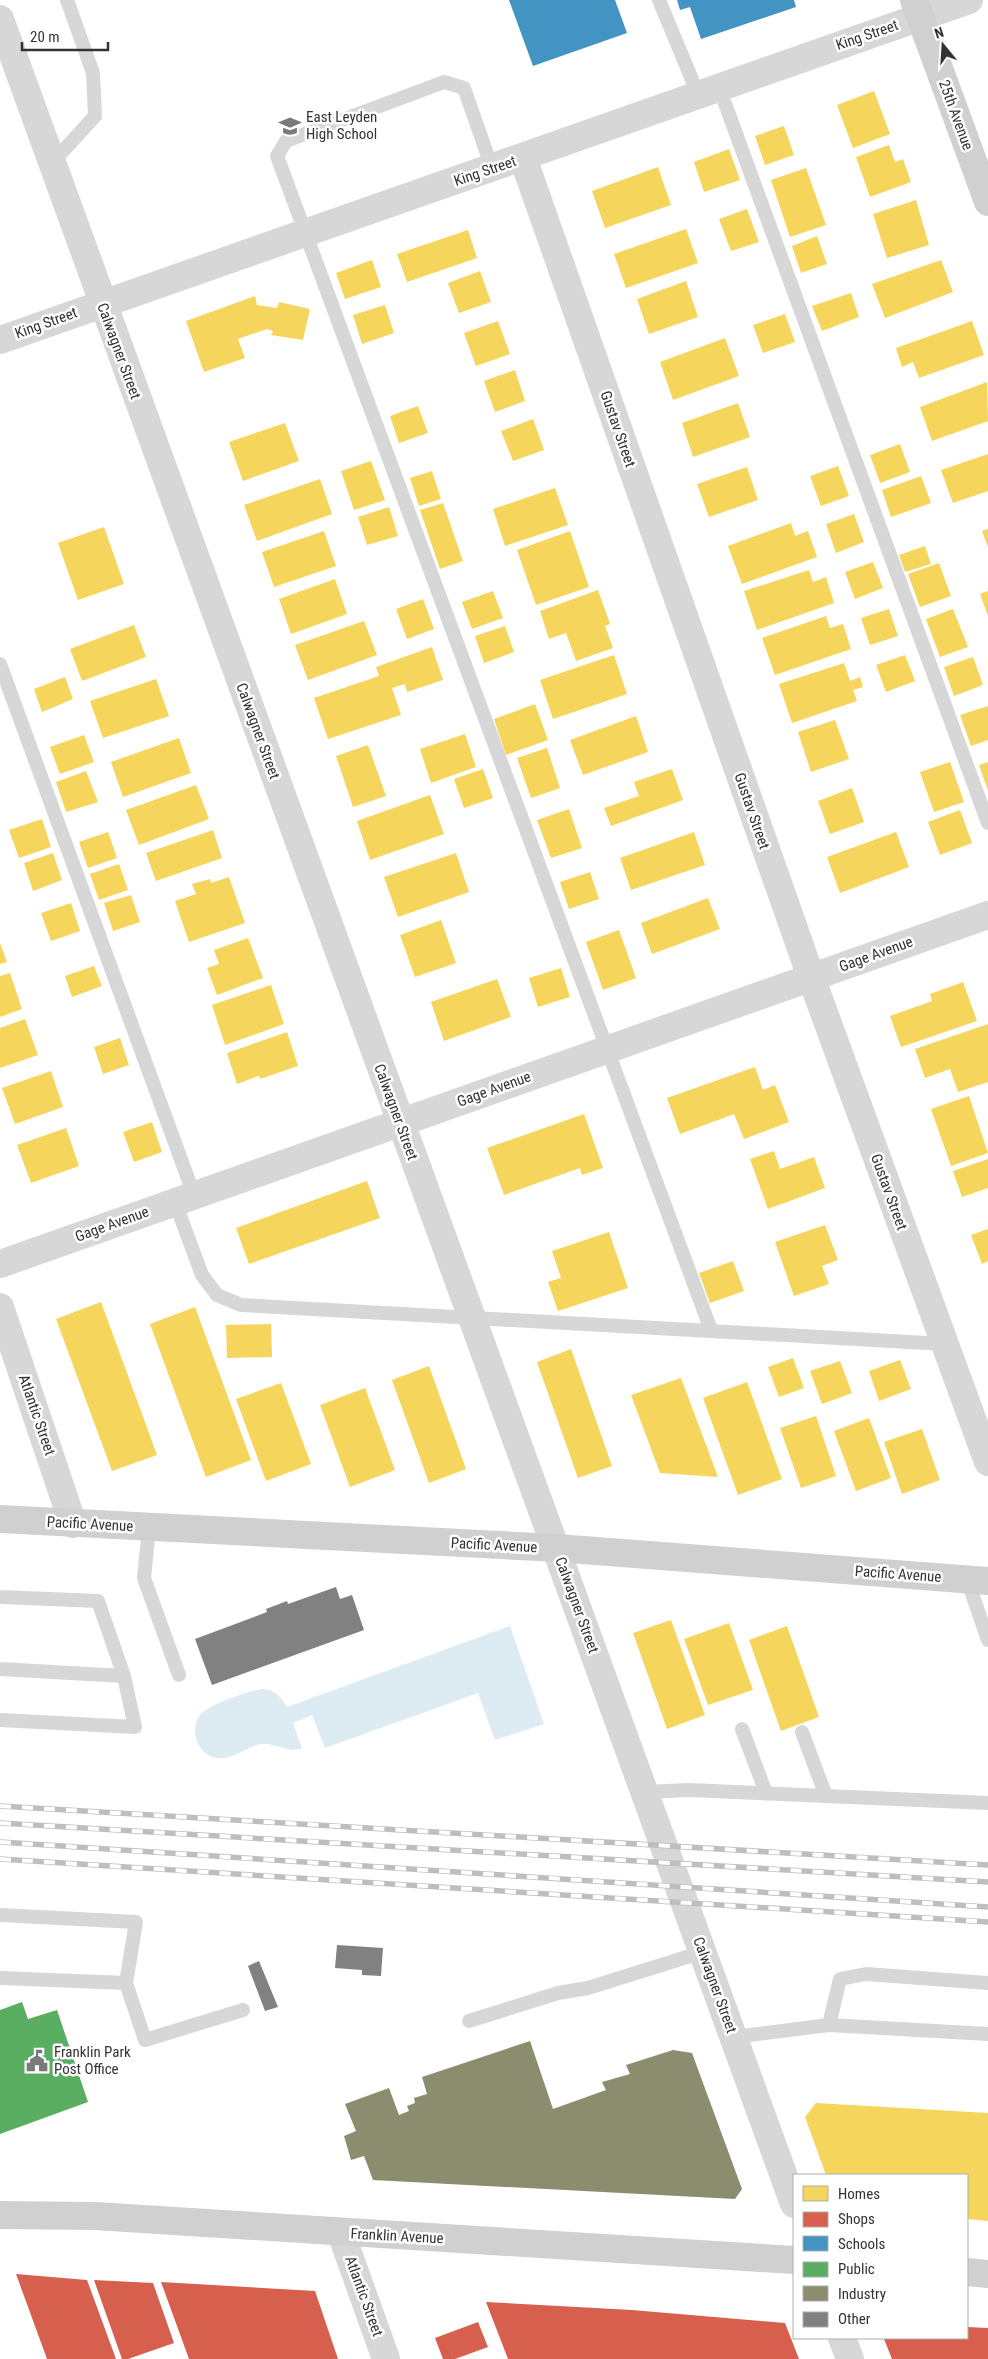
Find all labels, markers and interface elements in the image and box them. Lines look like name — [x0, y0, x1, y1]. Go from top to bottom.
street label: King Street — [833, 16, 901, 54]
scale bar — [22, 20, 109, 52]
north arrow — [918, 20, 968, 70]
text: N — [932, 24, 946, 42]
text: 20 m — [30, 28, 60, 46]
street label: 25th Avenue — [935, 78, 977, 152]
place label: East Leyden High School — [306, 108, 377, 143]
school or university icon: East Leyden High School — [277, 113, 303, 139]
street label: King Street — [451, 152, 519, 190]
street label: Calwagner Street — [93, 301, 145, 401]
street label: King Street — [12, 303, 80, 343]
street label: Gustav Street — [597, 388, 639, 470]
street label: Calwagner Street — [232, 681, 284, 781]
street label: Gustav Street — [731, 770, 773, 852]
street label: Gage Avenue — [837, 932, 915, 976]
street label: Calwagner Street — [370, 1062, 422, 1162]
street label: Gage Avenue — [455, 1067, 533, 1111]
street label: Gustav Street — [867, 1152, 911, 1232]
street label: Gage Avenue — [73, 1202, 151, 1246]
street label: Atlantic Street — [15, 1372, 59, 1458]
street label: Pacific Avenue — [46, 1513, 134, 1535]
street label: Pacific Avenue — [450, 1534, 538, 1556]
street label: Calwagner Street — [551, 1555, 603, 1655]
street label: Pacific Avenue — [854, 1562, 942, 1586]
street label: Calwagner Street — [689, 1935, 741, 2035]
place label: Franklin Park Post Office — [54, 2043, 131, 2078]
public building icon: Franklin Park Post Office — [24, 2048, 50, 2074]
legend — [793, 2174, 968, 2339]
text: Homes — [838, 2185, 880, 2203]
text: Shops — [838, 2210, 875, 2228]
street label: Franklin Avenue — [350, 2225, 444, 2247]
text: Schools — [838, 2235, 885, 2253]
street label: Atlantic Street — [341, 2253, 387, 2339]
text: Public — [838, 2260, 875, 2278]
text: Industry — [838, 2285, 886, 2303]
text: Other — [838, 2310, 871, 2328]

